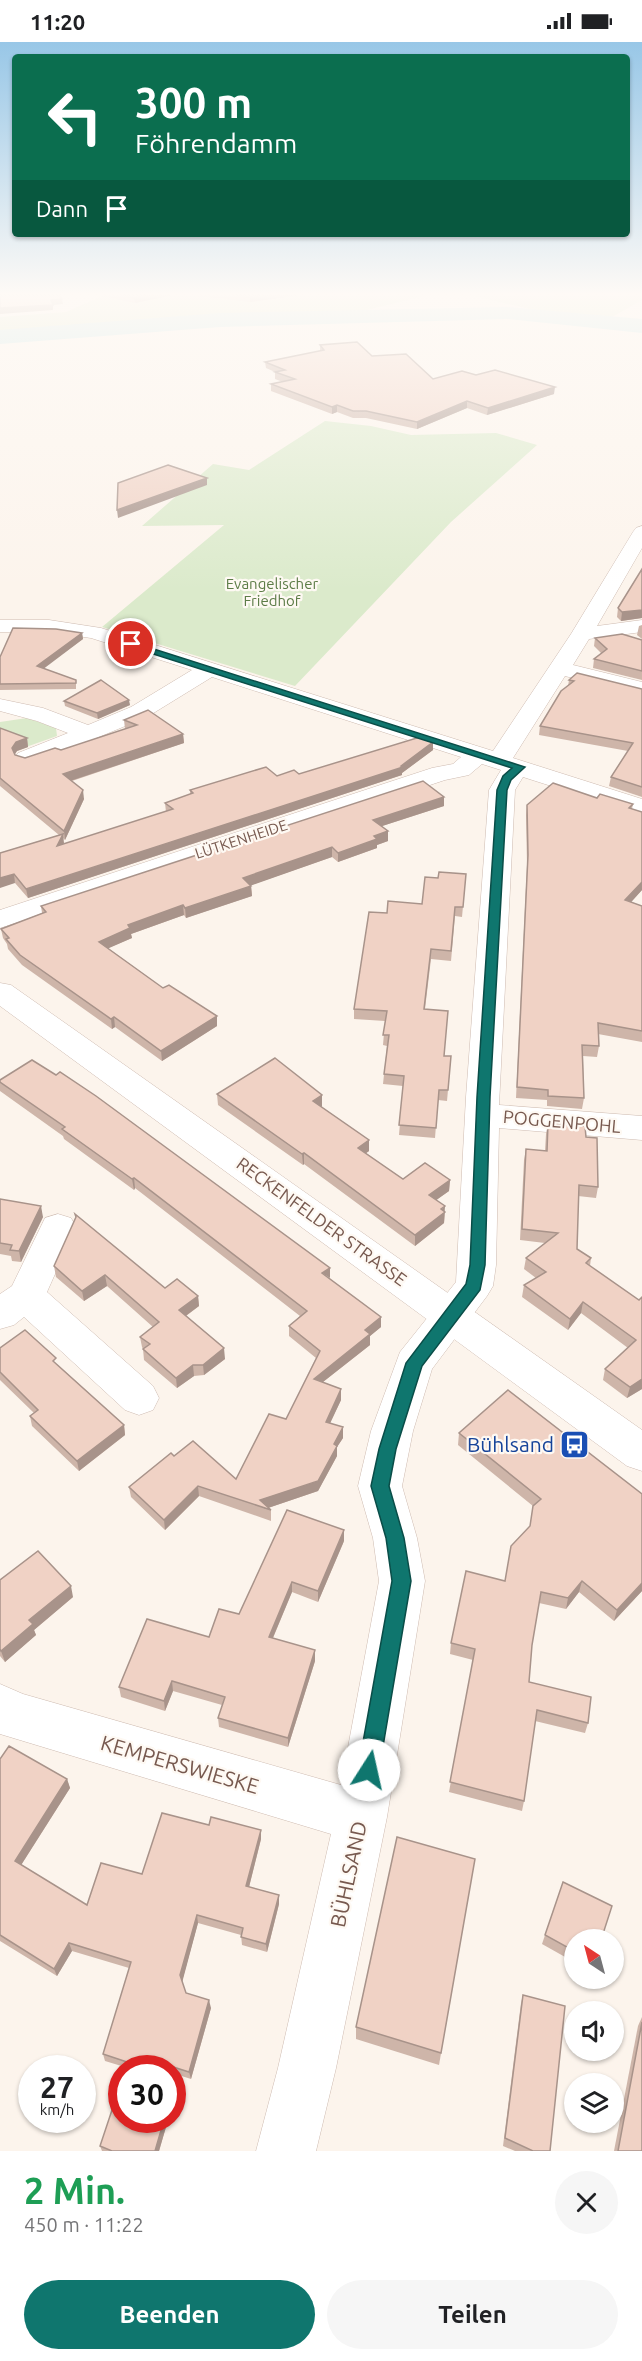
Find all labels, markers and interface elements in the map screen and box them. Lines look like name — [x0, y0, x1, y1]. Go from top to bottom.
text: 11:20 — [30, 9, 85, 34]
icon: left — [36, 78, 114, 156]
text: 300 m — [135, 79, 252, 126]
text: Föhrendamm — [135, 128, 297, 158]
icon: arrive — [100, 192, 133, 225]
text: Dann — [36, 196, 88, 221]
park label: Evangelischer Friedhof — [226, 575, 318, 609]
pin — [105, 618, 156, 669]
icon: arrive — [114, 627, 147, 660]
street label: LÜTKENHEIDE — [193, 816, 289, 862]
street label: POGGENPOHL — [502, 1106, 622, 1136]
street label: RECKENFELDER STRASSE — [233, 1153, 411, 1289]
bus stop icon: Bühlsand — [559, 1428, 591, 1460]
place label: Bühlsand — [467, 1432, 554, 1456]
street label: KEMPERSWIESKE — [98, 1730, 262, 1798]
position arrow — [337, 1738, 401, 1802]
street label: BÜHLSAND — [325, 1819, 371, 1929]
north arrow — [564, 1929, 624, 1989]
map controls — [564, 1929, 624, 2133]
button: sound — [564, 2001, 624, 2061]
speed limit sign: 30 — [108, 2055, 186, 2133]
text: 27 — [40, 2070, 74, 2104]
button: layers — [564, 2073, 624, 2133]
text: km/h — [40, 2101, 74, 2118]
text: 2 Min. — [24, 2170, 125, 2211]
button: close — [555, 2171, 618, 2234]
text: 450 m · 11:22 — [24, 2213, 144, 2236]
button: Beenden — [24, 2280, 315, 2349]
button: Teilen — [327, 2280, 618, 2349]

